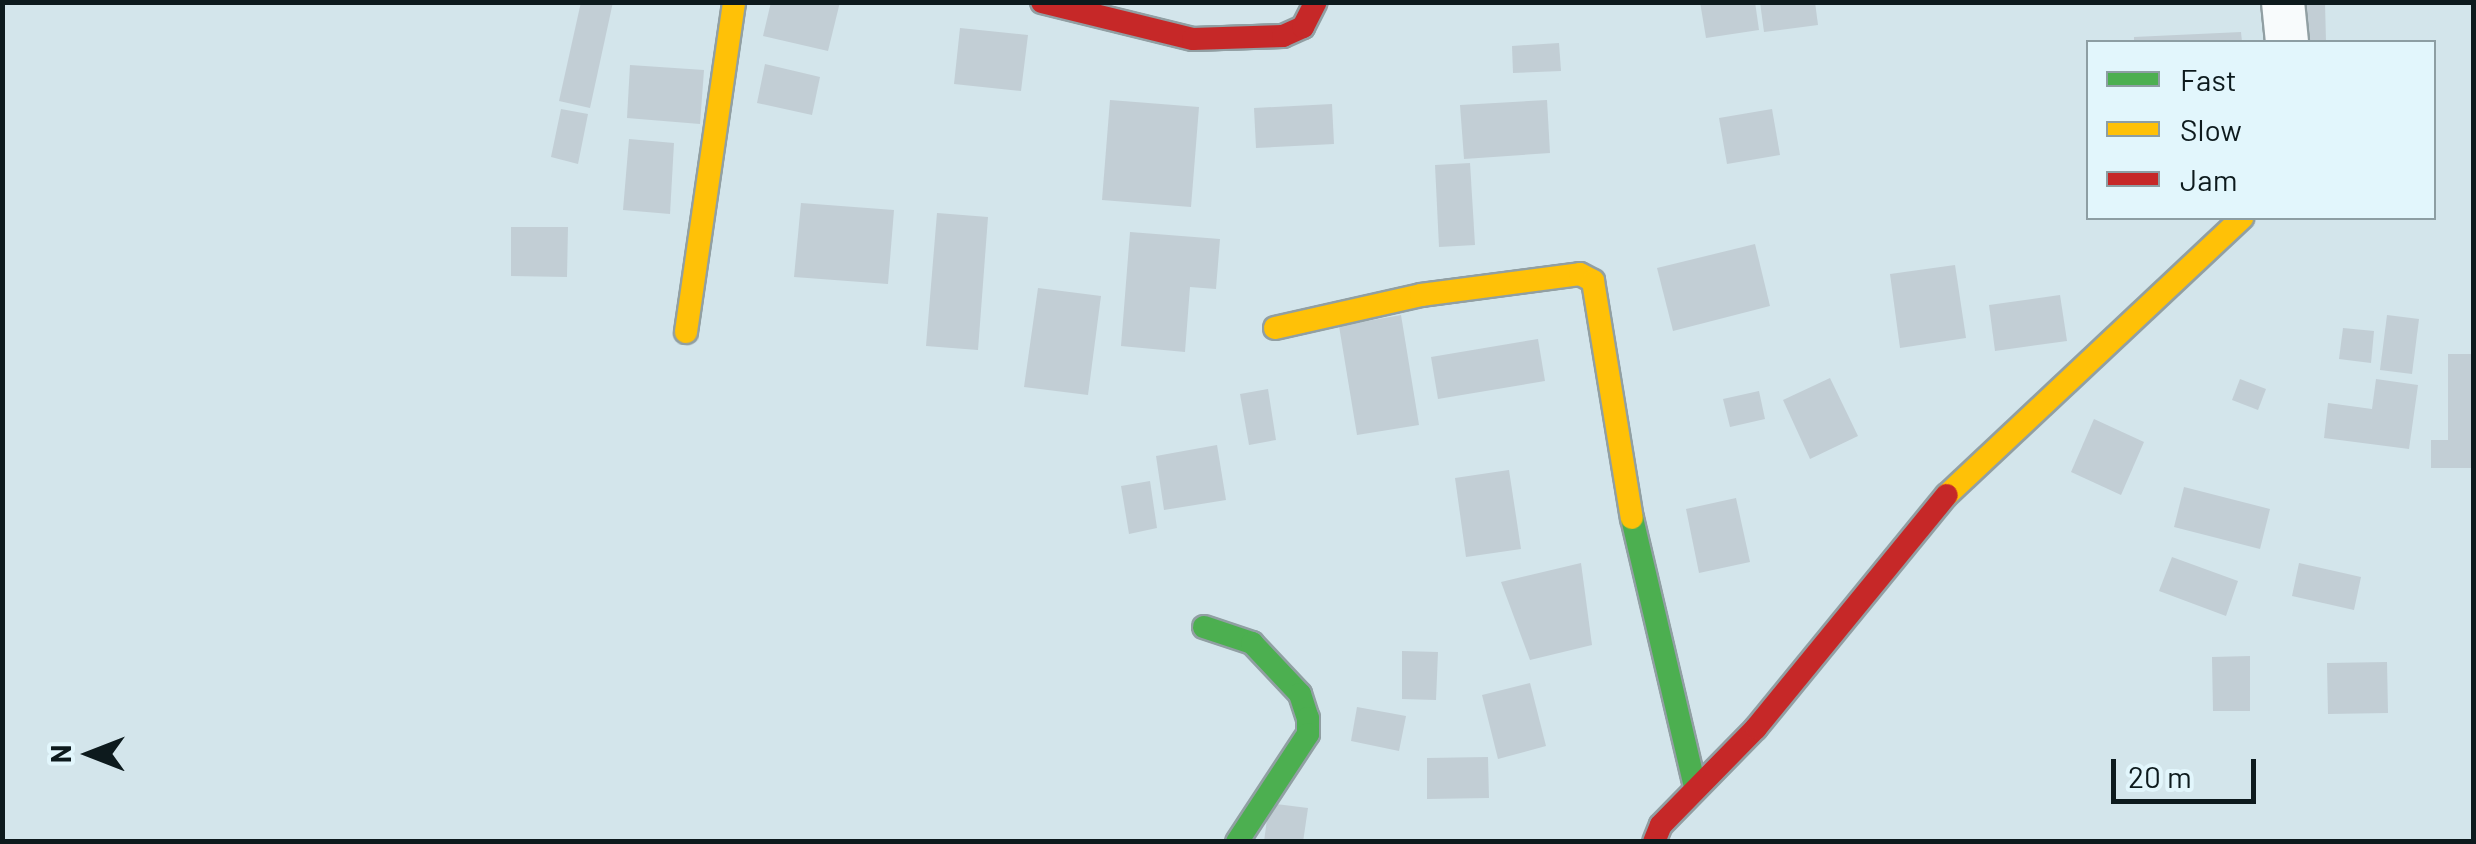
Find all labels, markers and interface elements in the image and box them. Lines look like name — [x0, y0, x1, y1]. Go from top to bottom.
legend — [2086, 40, 2436, 220]
text: Fast — [2180, 61, 2237, 97]
text: Slow — [2180, 111, 2242, 147]
text: Jam — [2180, 161, 2237, 197]
north arrow — [40, 704, 140, 804]
scale bar — [2116, 739, 2261, 801]
text: N — [43, 745, 77, 763]
text: 20 m — [2128, 758, 2192, 794]

